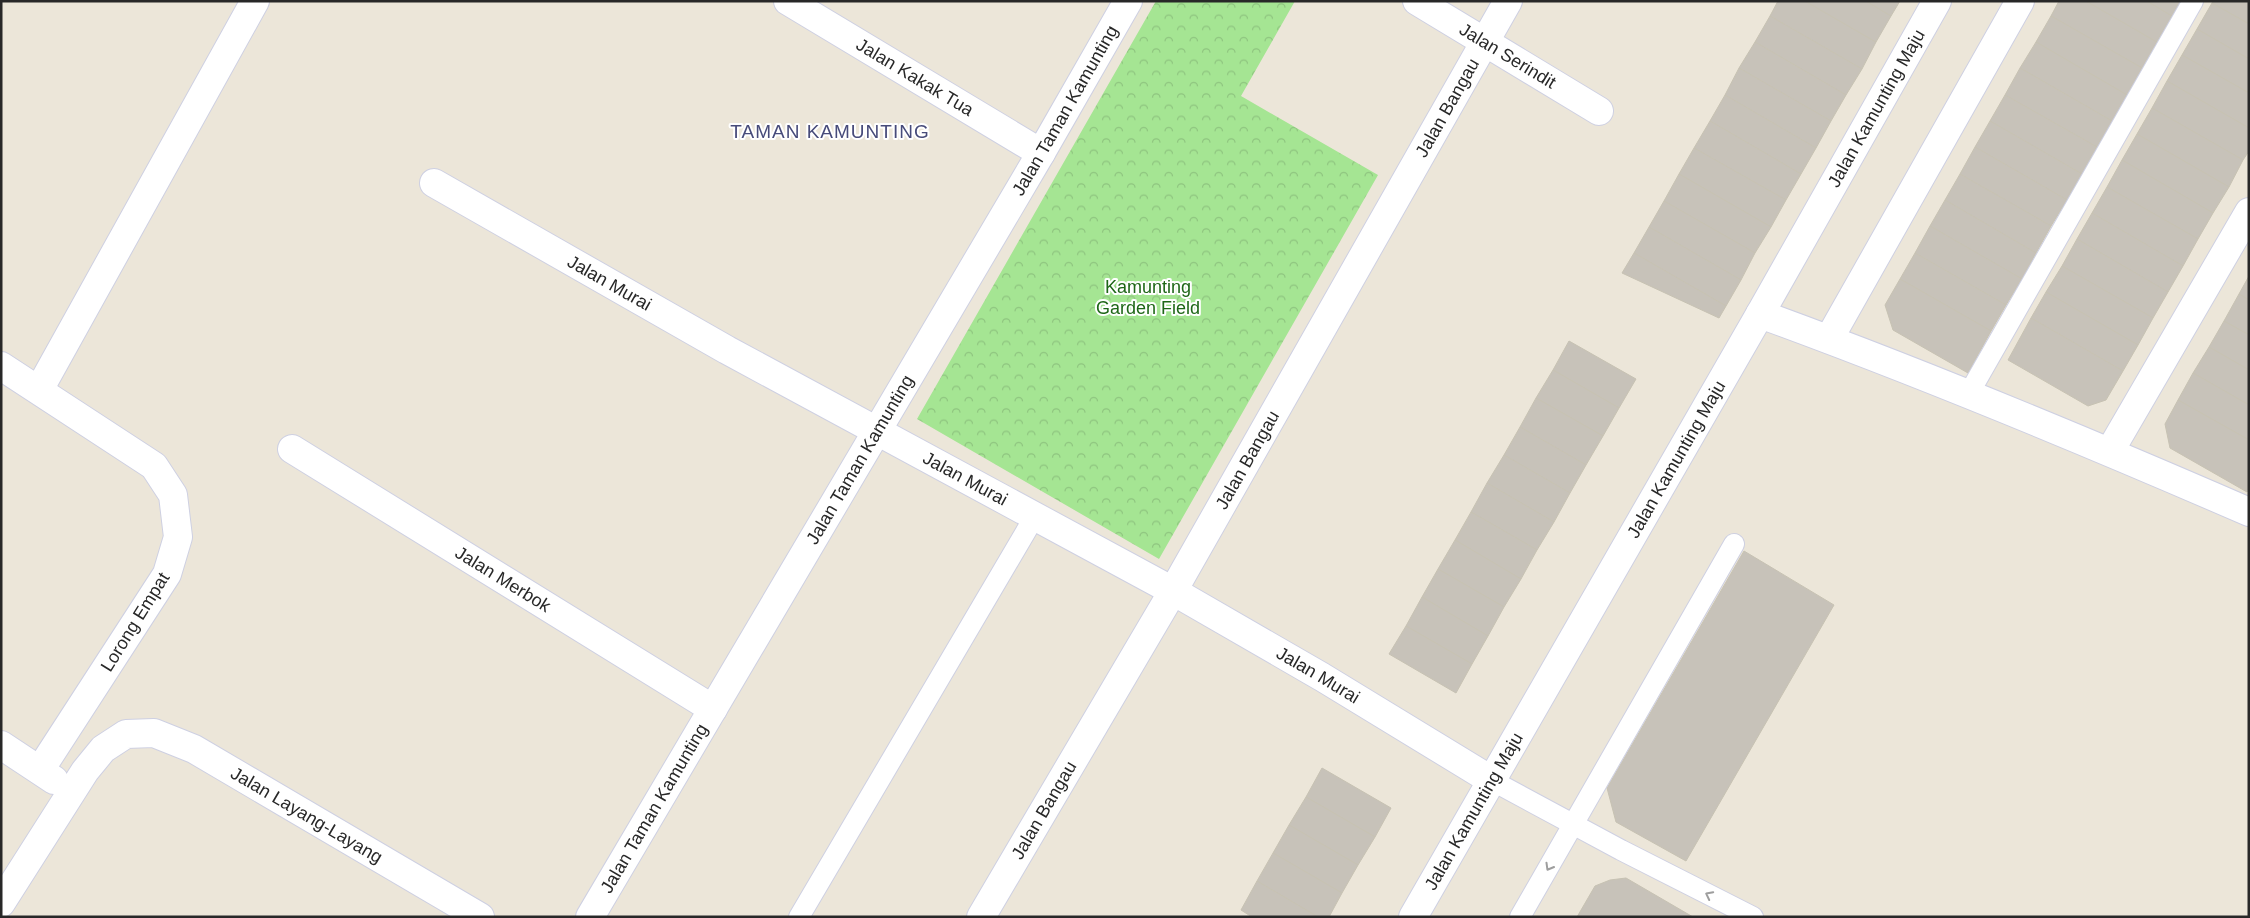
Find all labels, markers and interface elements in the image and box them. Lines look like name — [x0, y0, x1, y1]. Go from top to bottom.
street label: Jalan Serindit — [1456, 19, 1560, 93]
street label: Jalan Taman Kamunting — [1008, 22, 1122, 199]
street label: Jalan Kamunting Maju — [1824, 26, 1929, 191]
street label: Jalan Kakak Tua — [853, 34, 978, 121]
street label: Jalan Bangau — [1411, 55, 1483, 161]
district label: TAMAN KAMUNTING — [730, 121, 930, 142]
street label: Jalan Murai — [564, 251, 655, 315]
park label: Kamunting Garden Field — [1096, 277, 1200, 318]
street label: Jalan Taman Kamunting — [802, 372, 918, 548]
street label: Jalan Kamunting Maju — [1623, 377, 1729, 542]
street label: Jalan Bangau — [1211, 407, 1283, 513]
street label: Jalan Murai — [919, 448, 1011, 510]
street label: Jalan Merbok — [452, 542, 555, 617]
street label: Lorong Empat — [97, 569, 173, 675]
street label: Jalan Murai — [1273, 643, 1363, 708]
street label: Jalan Taman Kamunting — [596, 720, 712, 897]
street label: Jalan Kamunting Maju — [1421, 729, 1527, 893]
street label: Jalan Bangau — [1007, 758, 1080, 863]
street label: Jalan Layang-Layang — [227, 763, 386, 867]
one-way arrow — [1546, 861, 1556, 870]
one-way arrow — [1705, 891, 1714, 901]

